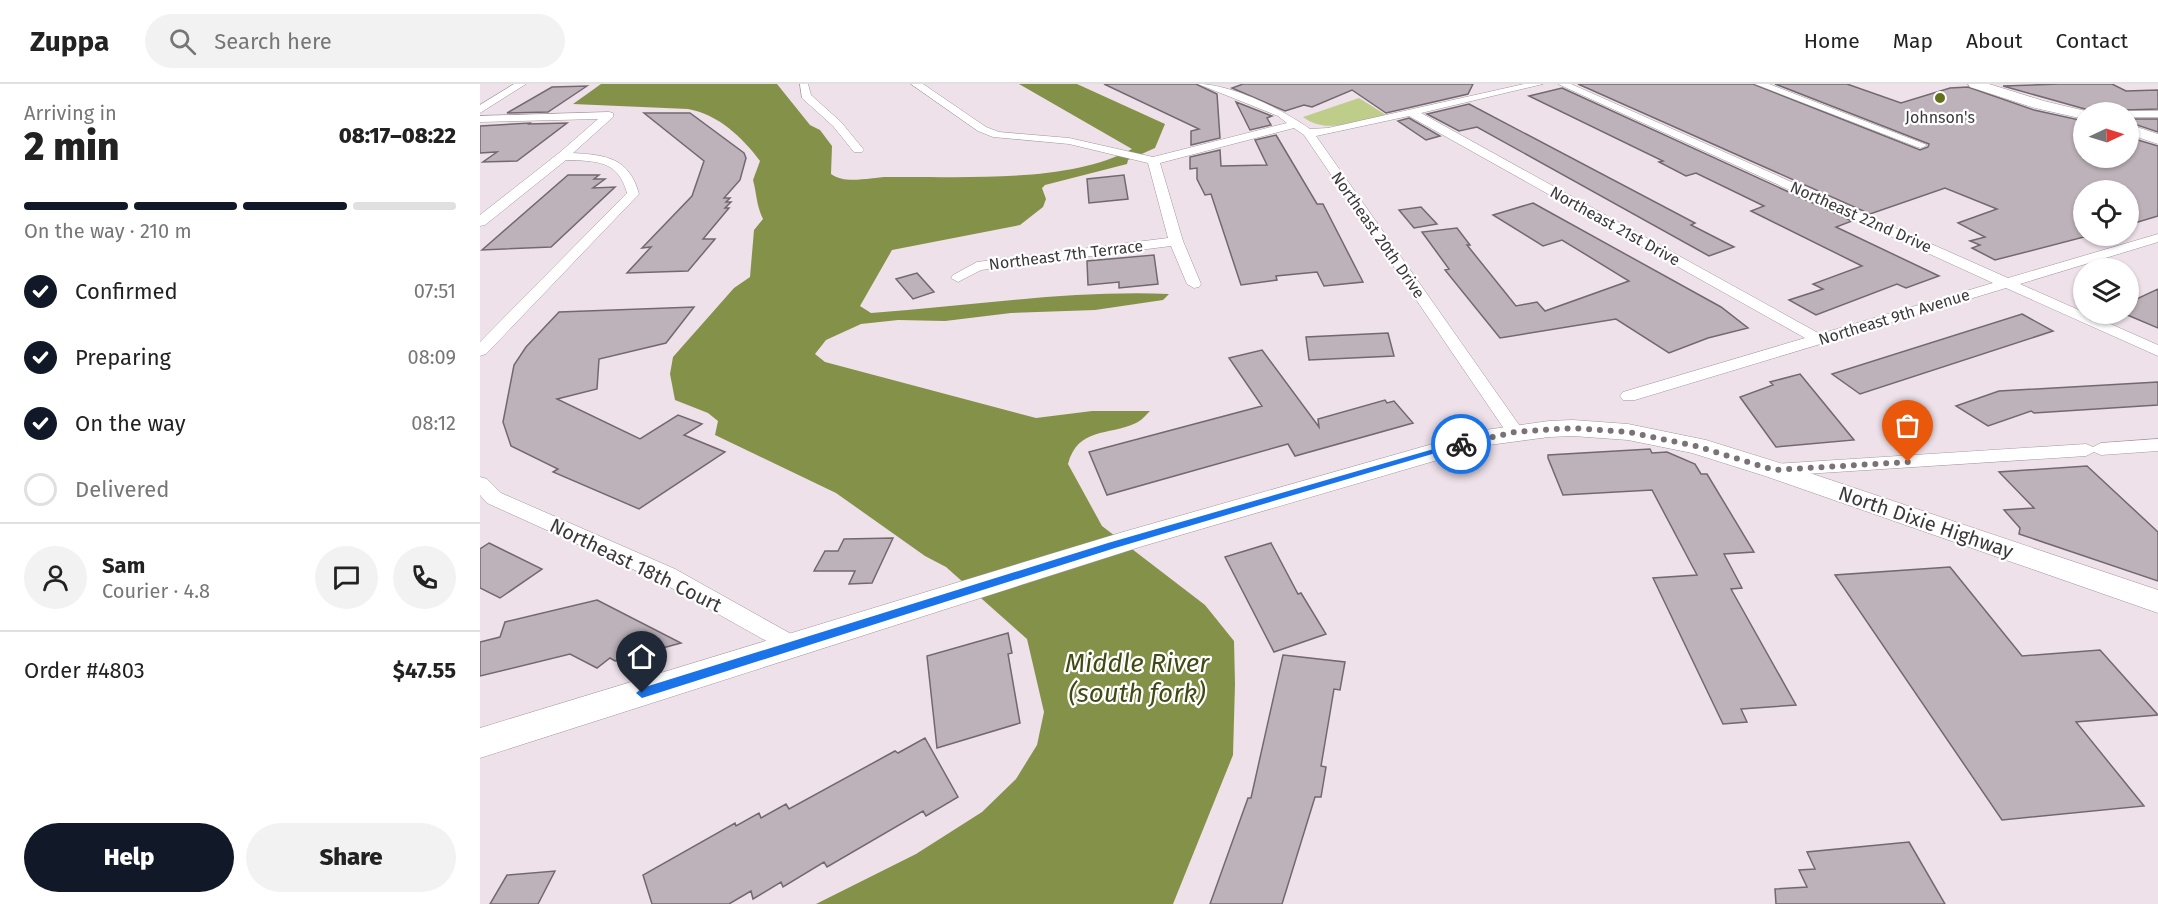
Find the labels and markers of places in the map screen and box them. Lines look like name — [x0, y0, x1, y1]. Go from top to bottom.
marker: Johnson's — [1933, 91, 1947, 105]
place label: Johnson's — [1905, 108, 1975, 127]
pin — [1882, 400, 1933, 462]
pin — [616, 631, 667, 693]

